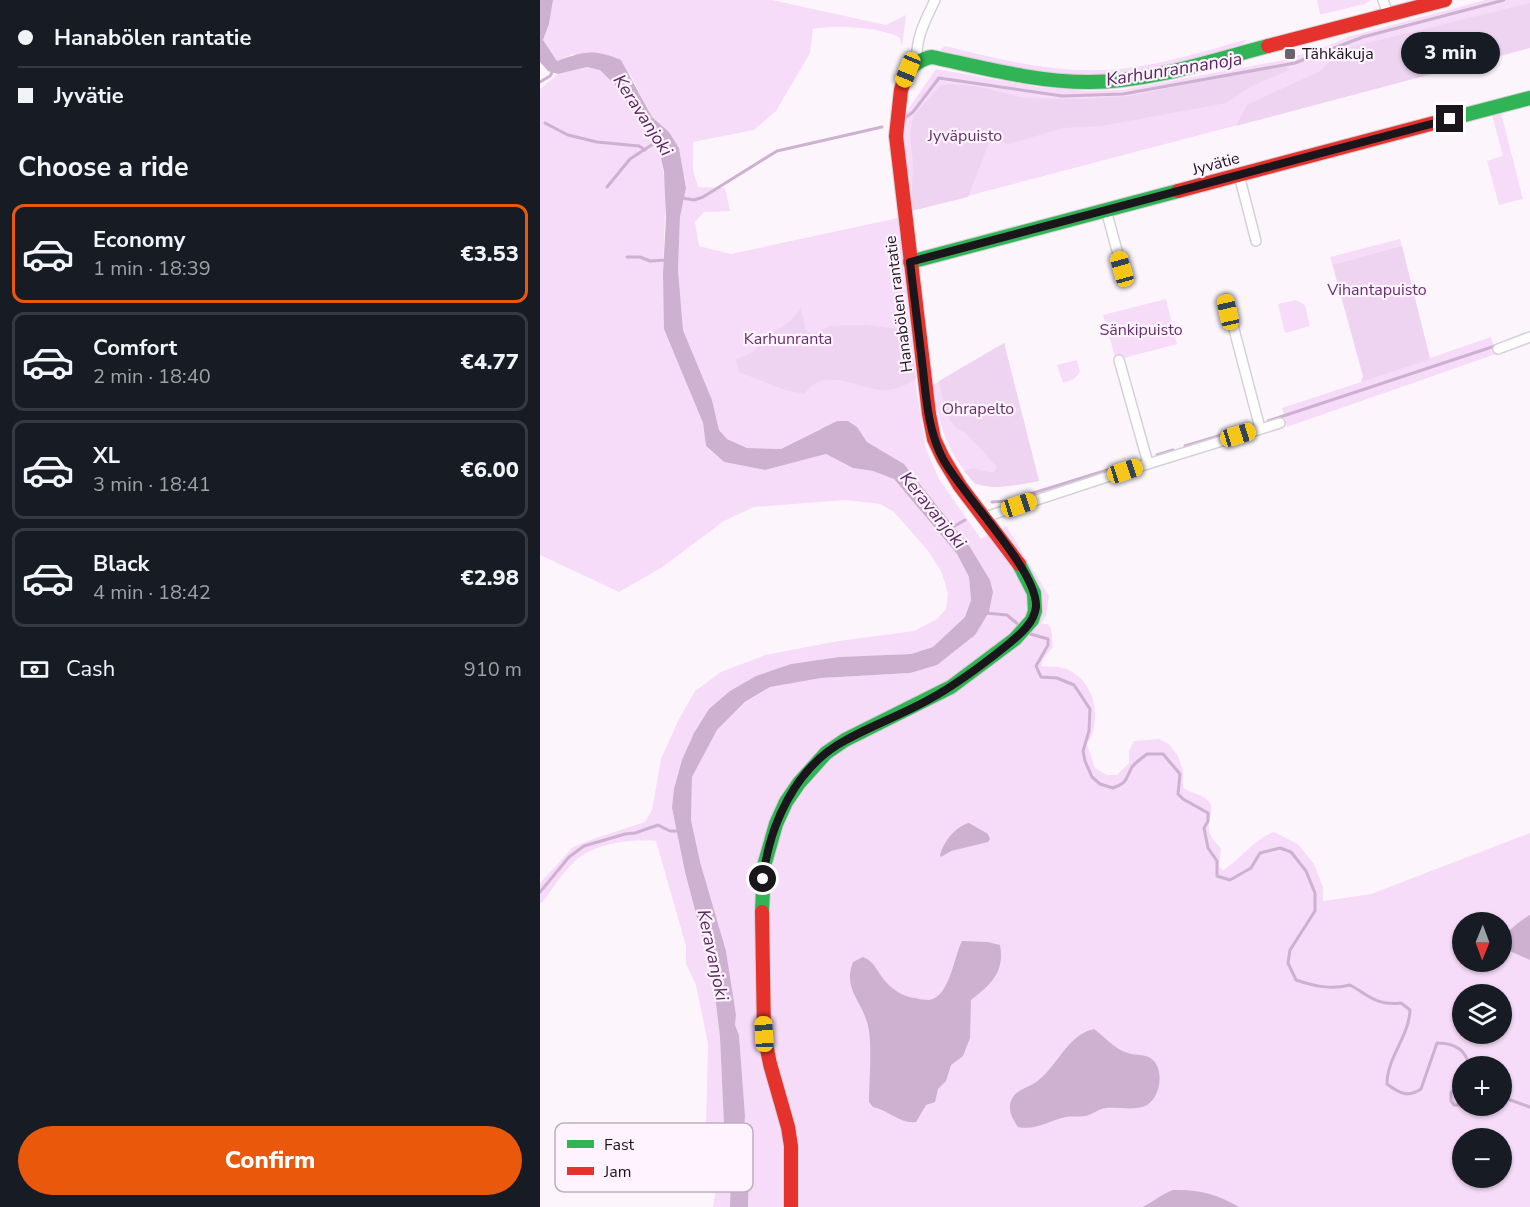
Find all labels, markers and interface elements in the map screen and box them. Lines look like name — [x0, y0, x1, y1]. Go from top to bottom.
text: Hanabölen rantatie — [54, 23, 251, 53]
callout: 3 min — [1400, 32, 1500, 74]
text: 3 min — [1424, 39, 1477, 66]
place label: Tähkäkuja — [1302, 43, 1374, 65]
water label: Karhunrannanoja — [1104, 46, 1244, 92]
marker: Tähkäkuja — [1283, 47, 1297, 61]
car — [893, 50, 923, 90]
water label: Keravanjoki — [608, 70, 679, 161]
text: Jyvätie — [54, 81, 124, 111]
route end — [1436, 105, 1463, 132]
park label: Jyväpuisto — [927, 125, 1002, 147]
street label: Jyvätie — [1189, 147, 1242, 181]
text: Choose a ride — [18, 149, 189, 186]
text: Economy — [93, 225, 185, 255]
icon: car — [21, 227, 75, 281]
street label: Hanabölen rantatie — [880, 234, 918, 374]
text: €3.53 — [460, 239, 519, 269]
car — [1108, 249, 1136, 289]
text: 1 min · 18:39 — [93, 255, 211, 282]
park label: Vihantapuisto — [1326, 279, 1427, 301]
car — [1215, 292, 1241, 332]
park label: Sänkipuisto — [1099, 319, 1183, 341]
park label: Karhunranta — [744, 328, 832, 350]
text: Comfort — [93, 333, 177, 363]
icon: car — [21, 335, 75, 389]
text: €4.77 — [460, 347, 519, 377]
text: 2 min · 18:40 — [93, 363, 211, 390]
park label: Ohrapelto — [942, 398, 1014, 420]
car — [1218, 421, 1258, 449]
text: XL — [93, 441, 120, 471]
icon: car — [21, 443, 75, 497]
text: €6.00 — [460, 455, 519, 485]
car — [1105, 457, 1145, 485]
water label: Keravanjoki — [894, 466, 972, 554]
text: 3 min · 18:41 — [93, 471, 211, 498]
car — [999, 491, 1039, 519]
text: Black — [93, 549, 149, 579]
icon: car — [21, 551, 75, 605]
text: €2.98 — [460, 563, 519, 593]
text: 4 min · 18:42 — [93, 579, 211, 606]
icon: cash — [18, 653, 51, 686]
text: Cash — [66, 654, 115, 684]
text: 910 m — [464, 656, 522, 683]
route start — [749, 865, 776, 892]
water label: Keravanjoki — [692, 907, 735, 1004]
north arrow — [1452, 912, 1512, 972]
map controls — [1452, 912, 1512, 1188]
button: layers — [1452, 984, 1512, 1044]
car — [754, 1016, 774, 1052]
button: + — [1452, 1056, 1512, 1116]
legend — [555, 1123, 753, 1192]
button: Confirm — [18, 1126, 522, 1195]
button: − — [1452, 1128, 1512, 1188]
text: Fast — [604, 1134, 635, 1156]
text: Jam — [603, 1161, 631, 1183]

